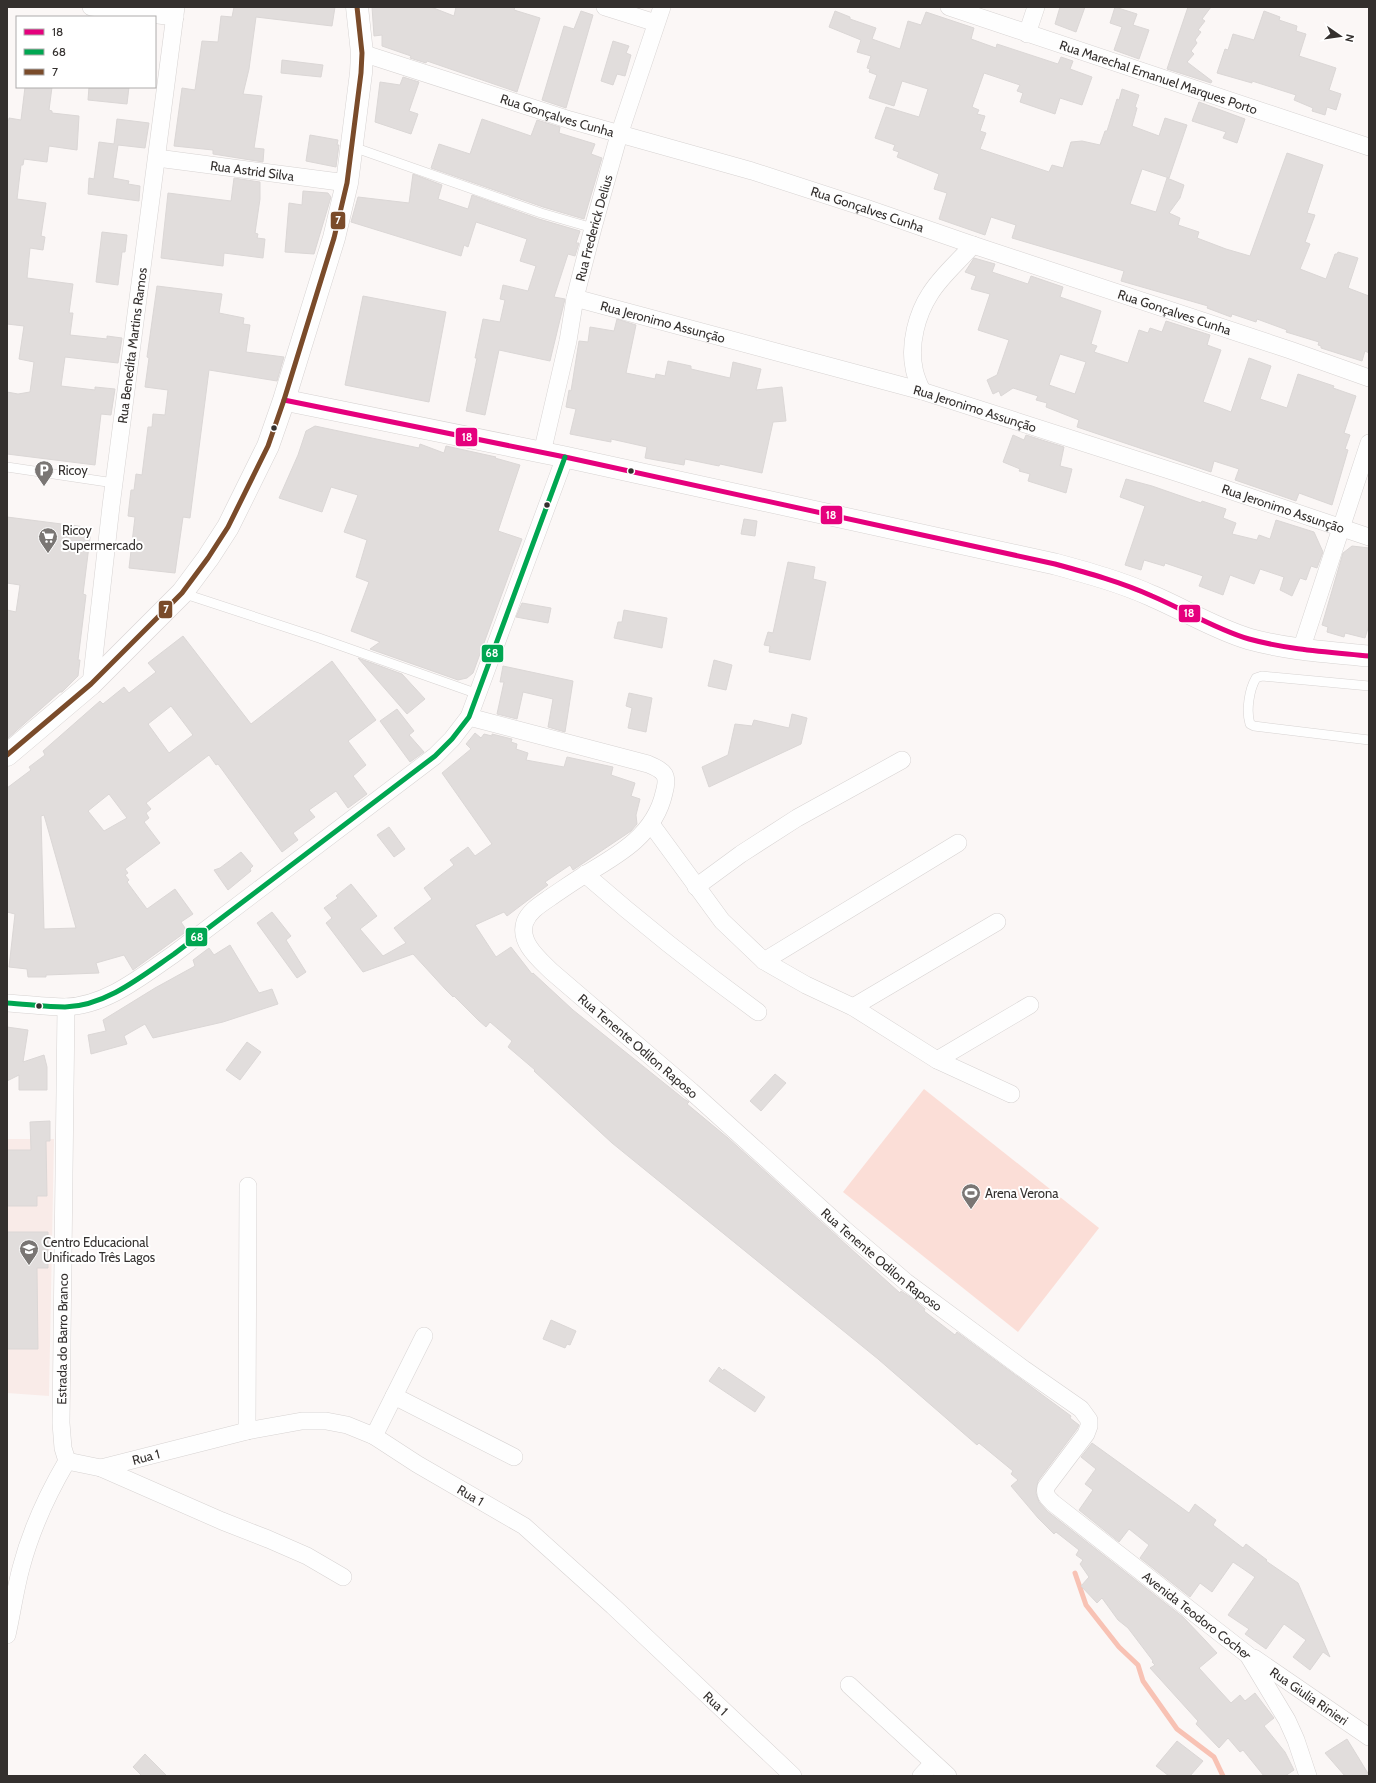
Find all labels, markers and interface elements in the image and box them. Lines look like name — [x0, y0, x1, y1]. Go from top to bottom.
legend — [16, 16, 156, 88]
north arrow — [1320, 16, 1360, 56]
text: 18 — [52, 24, 63, 39]
text: N — [1342, 33, 1357, 44]
street label: Rua Marechal Emanuel Marques Porto — [1058, 36, 1260, 117]
text: 68 — [52, 44, 66, 59]
text: 7 — [52, 64, 58, 79]
street label: Rua Gonçalves Cunha — [498, 90, 617, 140]
street label: Rua Astrid Silva — [209, 157, 296, 184]
street label: Rua Frederick Delius — [572, 172, 616, 283]
street label: Rua Gonçalves Cunha — [809, 183, 927, 236]
line badge: 7 — [330, 211, 346, 230]
text: 7 — [335, 213, 341, 227]
street label: Rua Benedita Martins Ramos — [114, 266, 150, 424]
street label: Rua Gonçalves Cunha — [1116, 286, 1234, 338]
street label: Rua Jeronimo Assunção — [599, 297, 727, 346]
street label: Rua Jeronimo Assunção — [912, 381, 1039, 435]
unlabelled marker — [269, 423, 279, 433]
line badge: 18 — [455, 427, 478, 447]
text: 18 — [462, 430, 473, 444]
parking icon: Ricoy — [33, 459, 55, 487]
place label: Ricoy — [58, 462, 88, 478]
unlabelled marker — [626, 466, 636, 476]
street label: Rua Jeronimo Assunção — [1220, 480, 1347, 536]
unlabelled marker — [542, 500, 552, 510]
line badge: 18 — [820, 505, 843, 525]
text: 18 — [826, 508, 837, 522]
place label: Ricoy Supermercado — [62, 522, 143, 553]
supermarket icon: Ricoy Supermercado — [37, 526, 59, 554]
line badge: 7 — [158, 600, 173, 619]
text: 7 — [163, 602, 169, 616]
line badge: 18 — [1178, 604, 1201, 623]
text: 18 — [1184, 606, 1195, 620]
line badge: 68 — [481, 644, 504, 663]
text: 68 — [486, 646, 499, 660]
line badge: 68 — [185, 927, 208, 947]
text: 68 — [191, 930, 204, 944]
street label: Rua Tenente Odilon Raposo — [575, 990, 701, 1102]
unlabelled marker — [34, 1001, 44, 1011]
sports icon: Arena Verona — [960, 1182, 982, 1210]
place label: Arena Verona — [985, 1185, 1059, 1201]
street label: Rua Tenente Odilon Raposo — [818, 1204, 946, 1314]
place label: Centro Educacional Unificado Três Lagos — [43, 1234, 156, 1265]
school or university icon: Centro Educacional Unificado Três Lagos — [18, 1238, 40, 1266]
street label: Estrada do Barro Branco — [53, 1273, 71, 1405]
street label: Rua 1 — [130, 1445, 161, 1468]
street label: Rua 1 — [454, 1481, 487, 1509]
street label: Avenida Teodoro Cocher — [1139, 1568, 1256, 1662]
street label: Rua Giulia Rinieri — [1267, 1664, 1351, 1728]
street label: Rua 1 — [700, 1688, 732, 1719]

